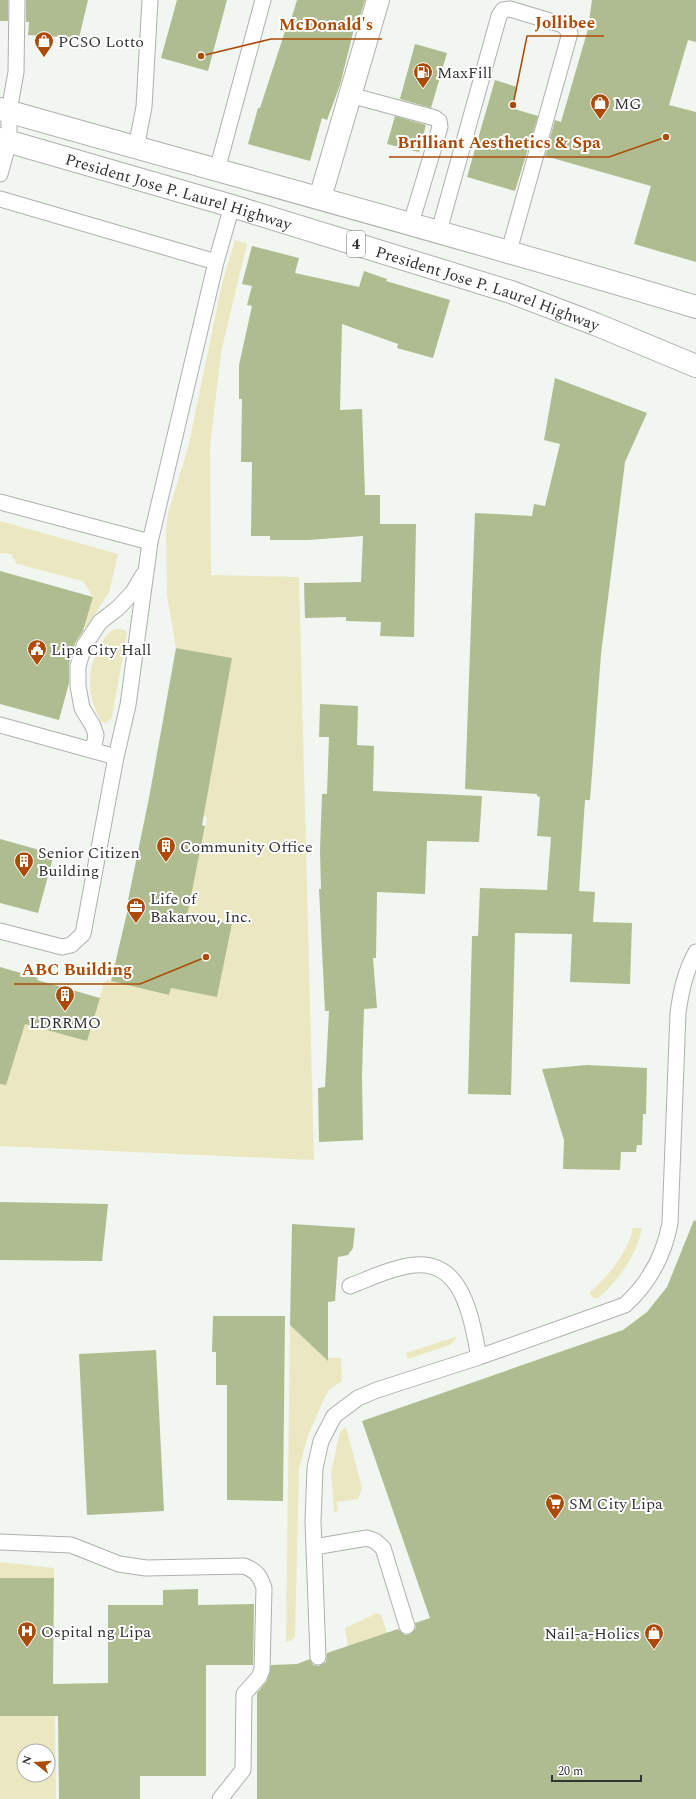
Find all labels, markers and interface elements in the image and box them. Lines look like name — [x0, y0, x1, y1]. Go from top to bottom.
callout: Jollibee — [527, 7, 604, 36]
callout: McDonald's — [271, 10, 382, 39]
text: Jollibee — [535, 10, 595, 36]
text: McDonald's — [279, 12, 373, 38]
shop icon: PCSO Lotto — [33, 30, 55, 58]
place label: PCSO Lotto — [58, 30, 144, 54]
fuel station icon: MaxFill — [412, 61, 434, 89]
place label: MaxFill — [437, 61, 492, 85]
shop icon: MG — [589, 92, 611, 120]
place label: MG — [614, 92, 642, 116]
callout: Brilliant Aesthetics & Spa — [389, 128, 609, 157]
text: Brilliant Aesthetics & Spa — [397, 130, 601, 156]
street label: President Jose P. Laurel Highway — [62, 147, 296, 237]
road number: 4 — [347, 231, 365, 257]
street label: President Jose P. Laurel Highway — [372, 240, 604, 338]
public building icon: Lipa City Hall — [26, 638, 48, 666]
place label: Lipa City Hall — [51, 638, 151, 662]
building icon: Community Office — [155, 835, 177, 863]
place label: Community Office — [180, 835, 313, 859]
place label: Senior Citizen Building — [38, 841, 140, 883]
building icon: Senior Citizen Building — [13, 850, 35, 878]
place label: Life of Bakarvou, Inc. — [150, 887, 252, 929]
office icon: Life of Bakarvou, Inc. — [125, 896, 147, 924]
callout: ABC Building — [14, 955, 140, 984]
text: ABC Building — [22, 957, 132, 983]
building icon: LDRRMO — [54, 984, 76, 1012]
place label: LDRRMO — [29, 1011, 101, 1035]
supermarket icon: SM City Lipa — [544, 1492, 566, 1520]
place label: SM City Lipa — [569, 1492, 663, 1516]
hospital icon: Ospital ng Lipa — [16, 1620, 38, 1648]
place label: Ospital ng Lipa — [41, 1620, 151, 1644]
place label: Nail-a-Holics — [544, 1622, 640, 1646]
shop icon: Nail-a-Holics — [643, 1622, 665, 1650]
north arrow — [16, 1743, 56, 1783]
text: N — [17, 1753, 36, 1767]
scale bar — [552, 1757, 641, 1783]
text: 20 m — [558, 1762, 583, 1781]

